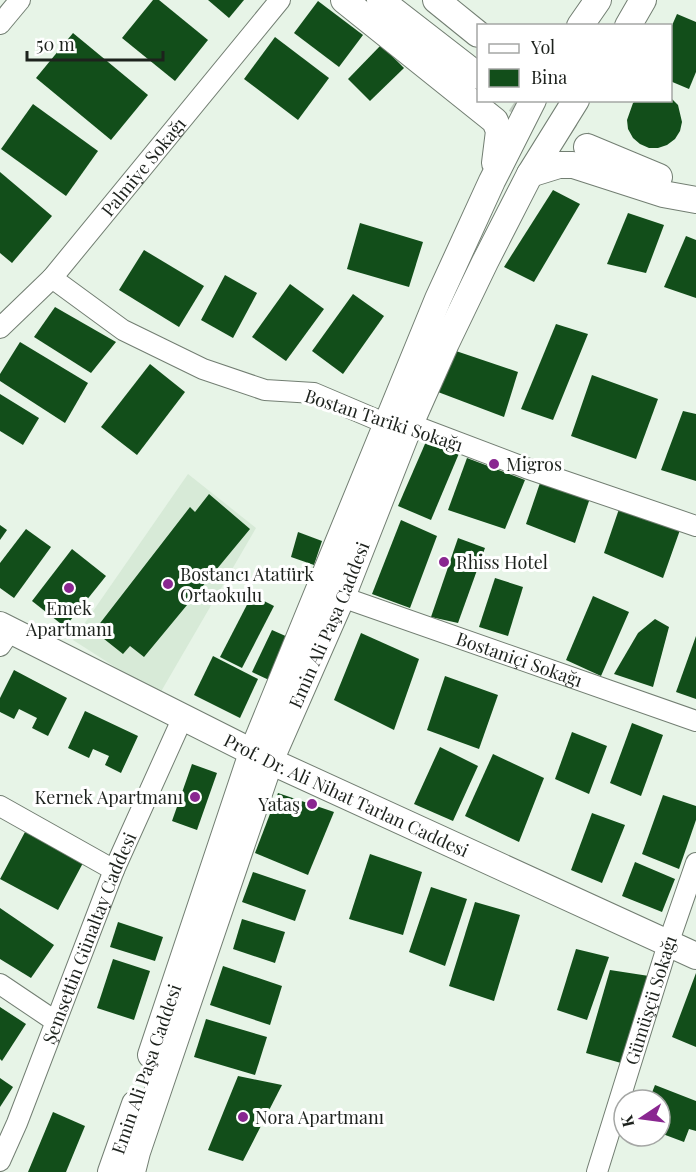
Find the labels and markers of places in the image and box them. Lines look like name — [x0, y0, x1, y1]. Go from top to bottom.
place label: Migros — [506, 452, 562, 476]
marker: Migros — [487, 457, 501, 471]
place label: Rhiss Hotel — [456, 550, 548, 574]
marker: Rhiss Hotel — [437, 555, 451, 569]
place label: Bostancı Atatürk Ortaokulu — [180, 562, 314, 607]
marker: Bostancı Atatürk Ortaokulu — [161, 577, 175, 591]
marker: Emek Apartmanı — [62, 581, 76, 595]
place label: Emek Apartmanı — [25, 596, 112, 641]
place label: Kernek Apartmanı — [35, 785, 183, 809]
marker: Kernek Apartmanı — [188, 790, 202, 804]
place label: Yataş — [257, 792, 300, 816]
marker: Yataş — [305, 797, 319, 811]
place label: Nora Apartmanı — [255, 1105, 384, 1129]
marker: Nora Apartmanı — [236, 1110, 250, 1124]

